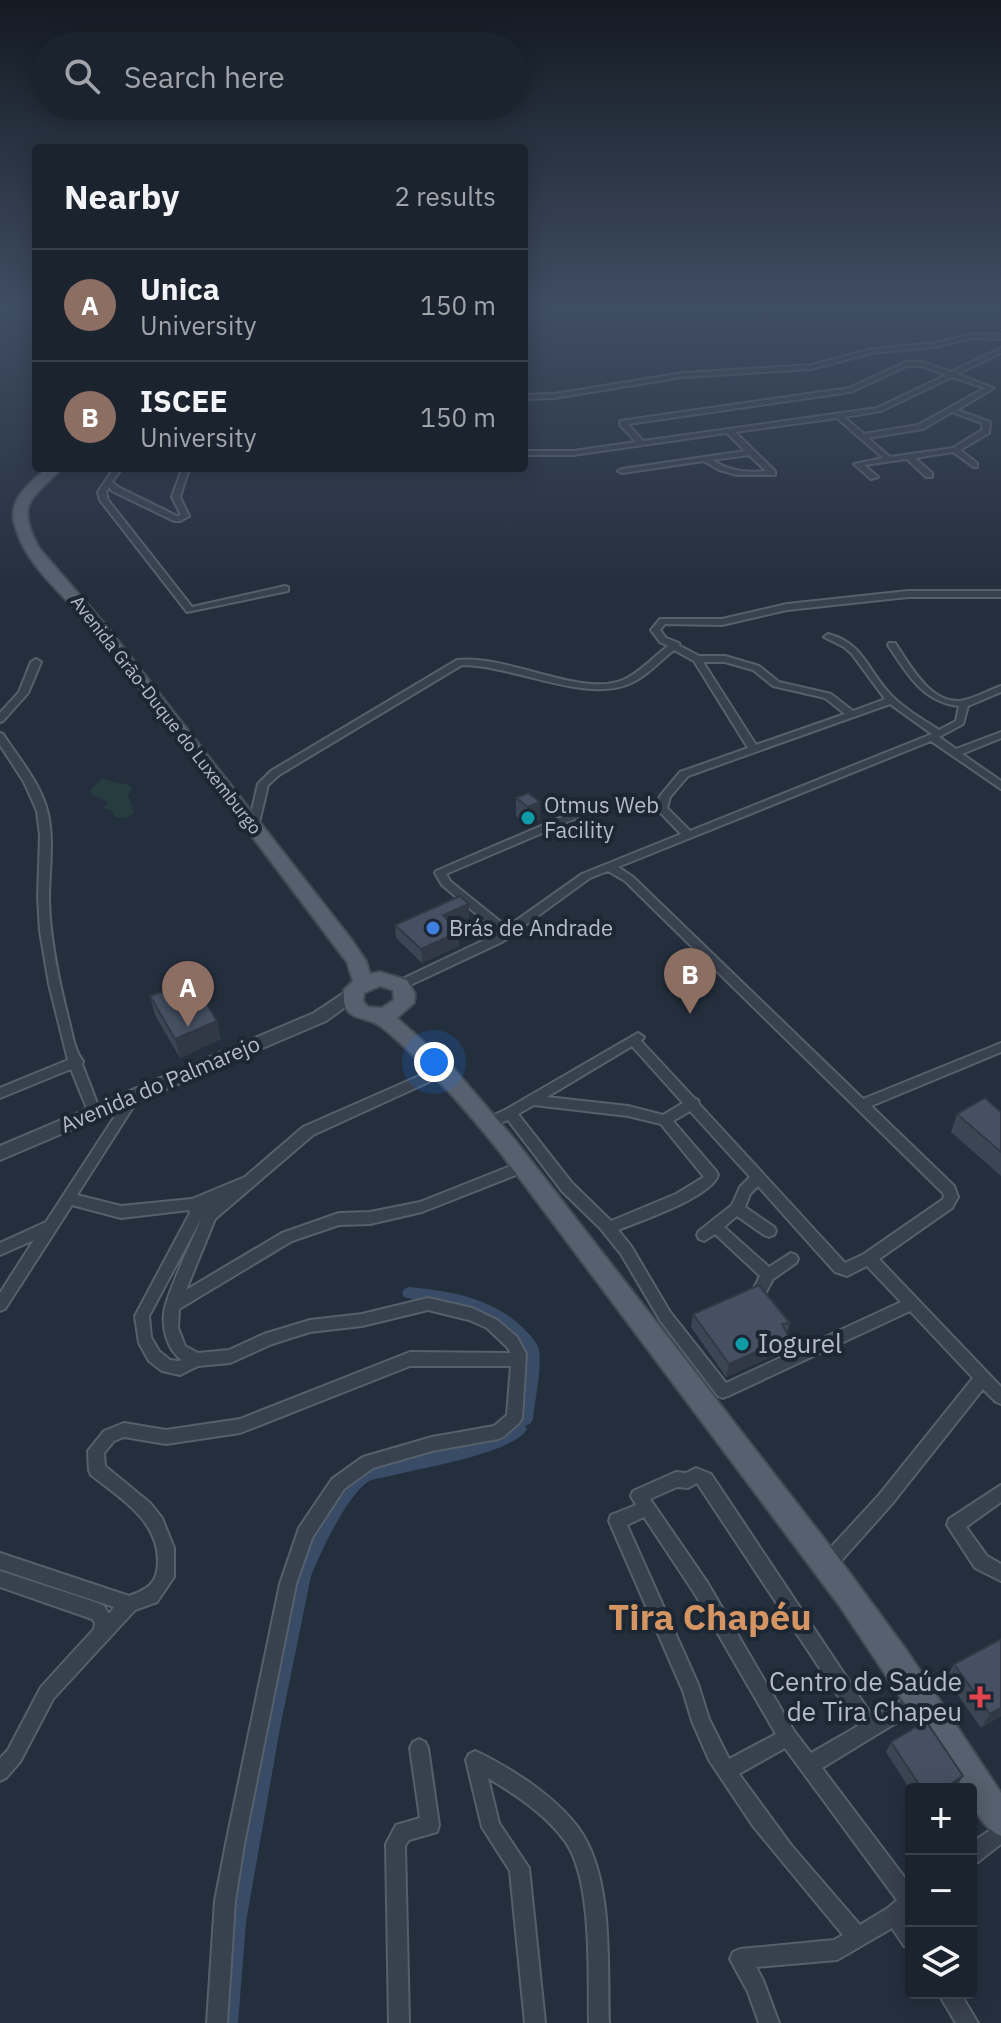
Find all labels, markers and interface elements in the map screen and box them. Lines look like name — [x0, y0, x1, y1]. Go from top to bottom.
search box — [32, 32, 528, 120]
icon: search — [60, 54, 104, 98]
text: Search here — [124, 57, 285, 96]
text: Nearby — [64, 174, 179, 218]
text: 2 results — [394, 179, 496, 213]
text: Unica — [140, 269, 220, 308]
text: A — [81, 288, 99, 322]
text: 150 m — [420, 288, 496, 322]
text: University — [140, 308, 257, 342]
text: ISCEE — [140, 381, 228, 420]
text: B — [81, 400, 99, 434]
text: 150 m — [420, 400, 496, 434]
text: University — [140, 420, 257, 454]
street label: Avenida Grão-Duque do Luxemburgo — [66, 591, 267, 839]
place label: Otmus Web Facility — [544, 790, 659, 844]
marker: Otmus Web Facility — [519, 809, 537, 827]
place label: Brás de Andrade — [449, 913, 613, 942]
marker: Brás de Andrade — [424, 919, 442, 937]
pin: B — [664, 948, 716, 1014]
pin: A — [162, 961, 214, 1027]
street label: Avenida do Palmarejo — [56, 1028, 264, 1139]
your location — [414, 1042, 454, 1082]
place label: Iogurel — [758, 1326, 842, 1360]
marker: Iogurel — [733, 1335, 751, 1353]
district label: Tira Chapéu — [608, 1593, 812, 1640]
place label: Centro de Saúde de Tira Chapeu — [769, 1664, 962, 1728]
marker: Centro de Saúde de Tira Chapeu — [969, 1686, 991, 1708]
map controls — [905, 1783, 977, 1999]
button: + — [905, 1783, 977, 1855]
button: − — [905, 1855, 977, 1927]
button: layers — [905, 1927, 977, 1999]

